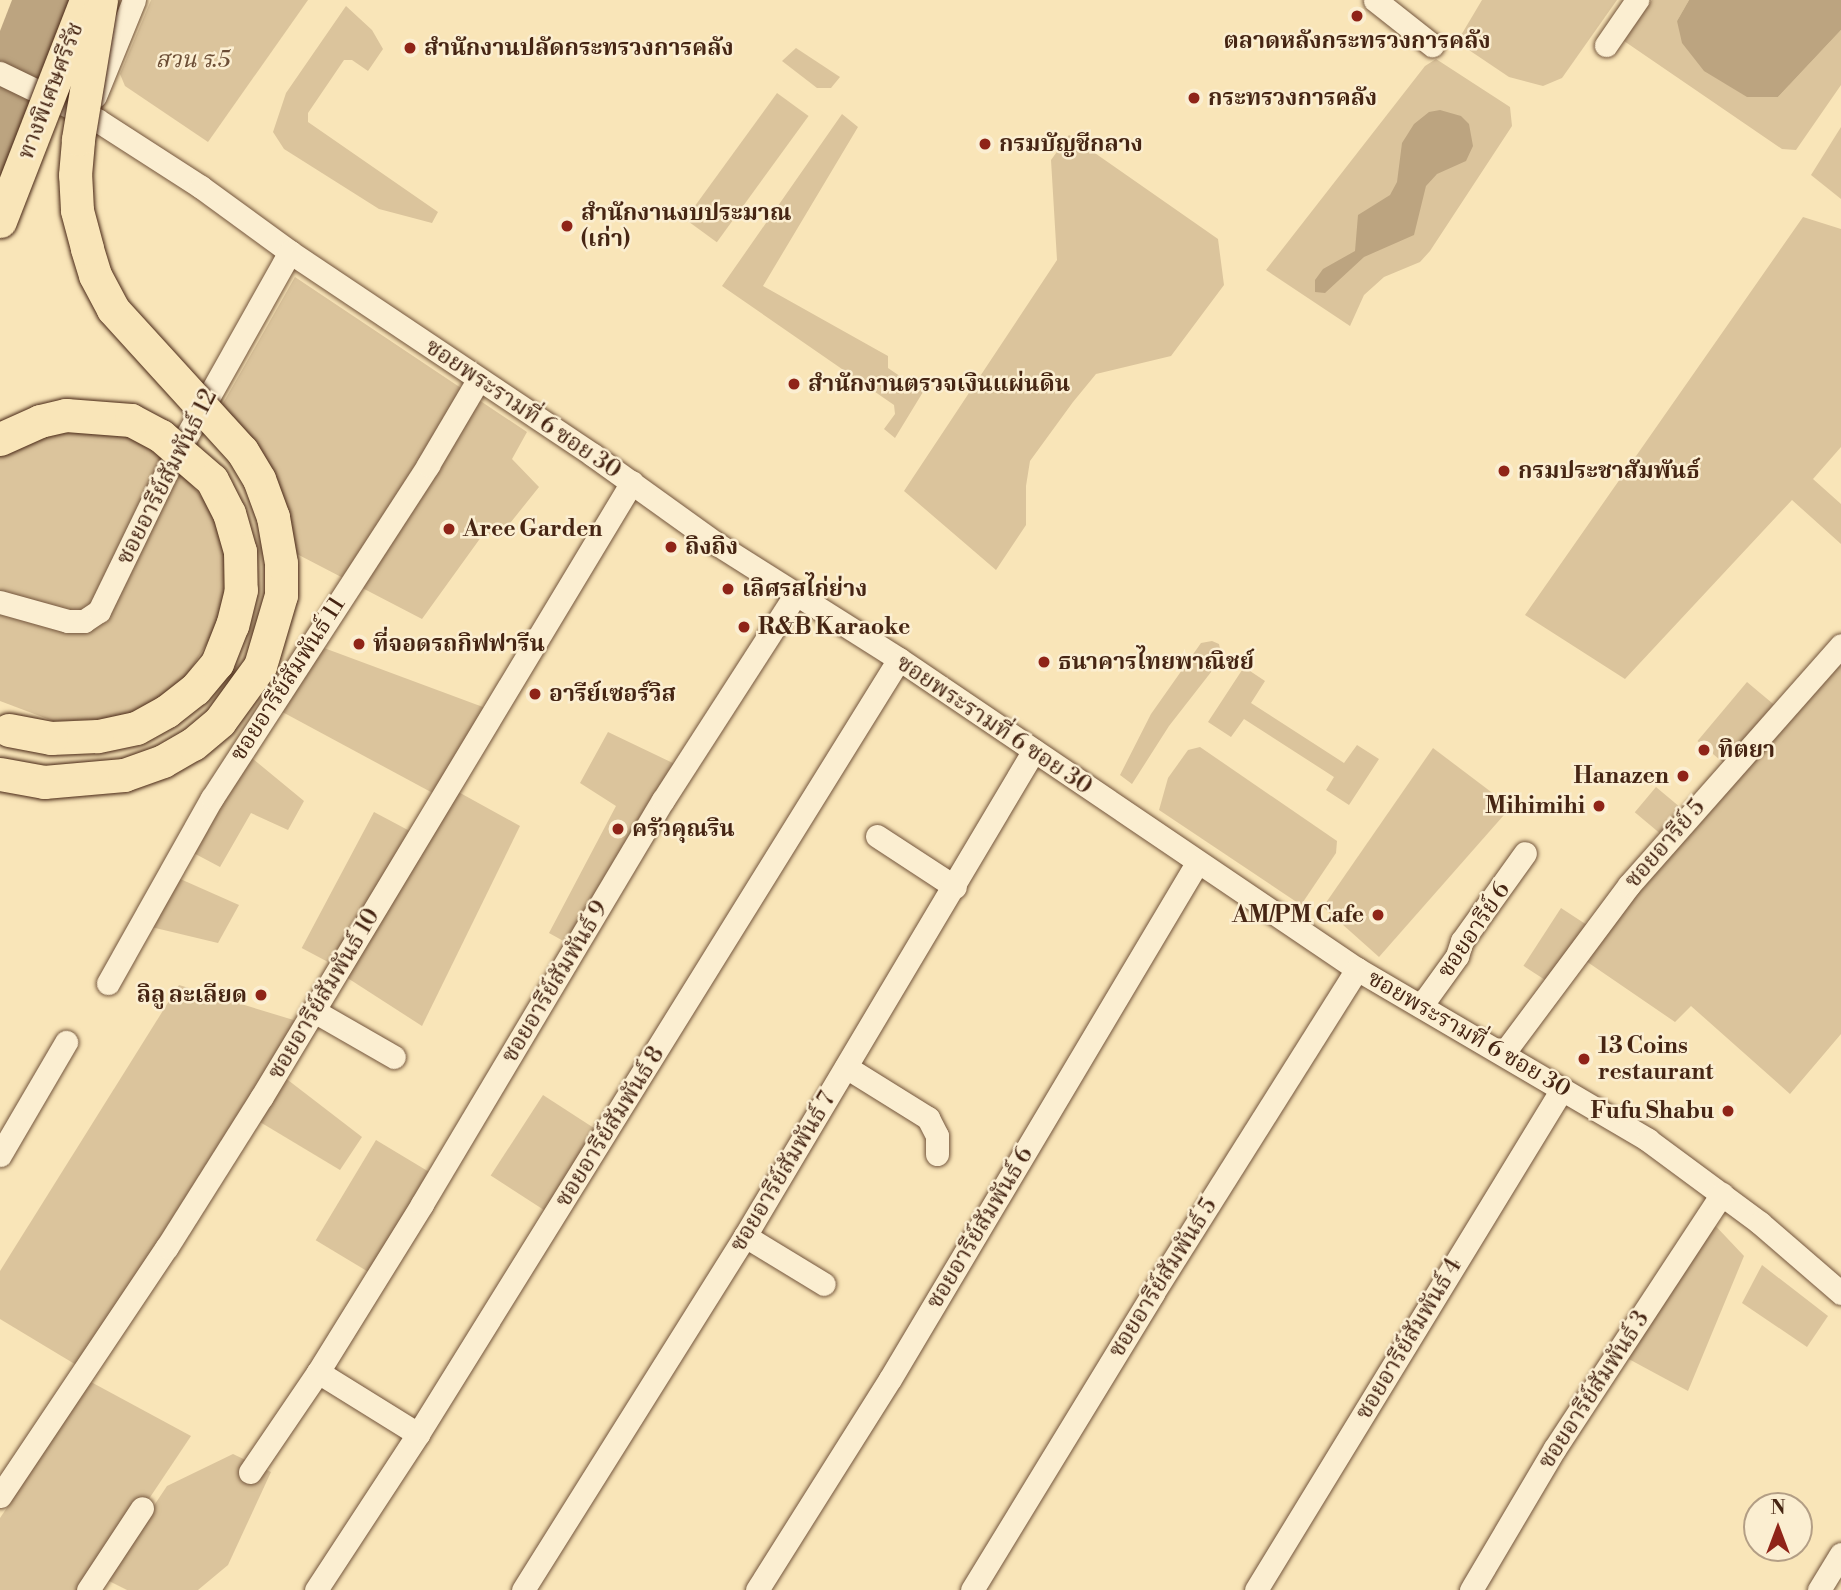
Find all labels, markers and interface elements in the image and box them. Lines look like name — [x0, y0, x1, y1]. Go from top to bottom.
marker: ตลาดหลังกระทรวงการคลัง — [1349, 8, 1365, 24]
street label: ทางพิเศษศรีรัช — [12, 19, 90, 163]
place label: ตลาดหลังกระทรวงการคลัง — [1223, 27, 1491, 55]
place label: สำนักงานปลัดกระทรวงการคลัง — [424, 34, 734, 62]
marker: สำนักงานปลัดกระทรวงการคลัง — [402, 40, 418, 56]
park label: สวน ร.5 — [156, 46, 230, 74]
place label: กระทรวงการคลัง — [1208, 84, 1377, 112]
marker: กระทรวงการคลัง — [1186, 90, 1202, 106]
place label: กรมบัญชีกลาง — [999, 130, 1143, 158]
marker: กรมบัญชีกลาง — [977, 136, 993, 152]
place label: สำนักงานงบประมาณ (เก่า) — [581, 199, 791, 253]
marker: สำนักงานงบประมาณ (เก่า) — [559, 218, 575, 234]
street label: ซอยพระรามที่ 6 ซอย 30 — [420, 333, 626, 485]
place label: สำนักงานตรวจเงินแผ่นดิน — [808, 370, 1070, 398]
marker: สำนักงานตรวจเงินแผ่นดิน — [786, 376, 802, 392]
street label: ซอยอารีย์สัมพันธ์ 12 — [111, 385, 223, 569]
place label: กรมประชาสัมพันธ์ — [1518, 457, 1700, 485]
marker: กรมประชาสัมพันธ์ — [1496, 463, 1512, 479]
place label: Aree Garden — [463, 515, 602, 543]
marker: Aree Garden — [441, 521, 457, 537]
place label: ถิงถิง — [685, 533, 738, 561]
marker: ถิงถิง — [663, 539, 679, 555]
place label: เลิศรสไก่ย่าง — [742, 575, 867, 603]
marker: เลิศรสไก่ย่าง — [720, 581, 736, 597]
street label: ซอยอารีย์สัมพันธ์ 11 — [225, 592, 351, 766]
place label: R&B Karaoke — [758, 613, 910, 641]
marker: R&B Karaoke — [736, 619, 752, 635]
place label: ที่จอดรถกิฟฟารีน — [373, 630, 545, 658]
marker: ที่จอดรถกิฟฟารีน — [351, 636, 367, 652]
place label: ธนาคารไทยพาณิชย์ — [1058, 648, 1254, 676]
street label: ซอยพระรามที่ 6 ซอย 30 — [891, 649, 1097, 801]
marker: ธนาคารไทยพาณิชย์ — [1036, 654, 1052, 670]
place label: อารีย์เซอร์วิส — [549, 680, 676, 708]
marker: อารีย์เซอร์วิส — [527, 686, 543, 702]
place label: ทิตยา — [1718, 736, 1775, 764]
marker: ทิตยา — [1696, 742, 1712, 758]
place label: Hanazen — [1574, 762, 1669, 790]
marker: Hanazen — [1675, 768, 1691, 784]
place label: Mihimihi — [1485, 792, 1585, 820]
street label: ซอยอารีย์ 5 — [1619, 794, 1711, 894]
marker: Mihimihi — [1591, 798, 1607, 814]
place label: ครัวคุณริน — [632, 815, 735, 843]
marker: ครัวคุณริน — [610, 821, 626, 837]
street label: ซอยอารีย์ 6 — [1432, 877, 1516, 983]
street label: ซอยอารีย์สัมพันธ์ 9 — [496, 896, 614, 1068]
place label: AM/PM Cafe — [1232, 901, 1364, 929]
street label: ซอยอารีย์สัมพันธ์ 10 — [262, 904, 386, 1084]
marker: AM/PM Cafe — [1370, 907, 1386, 923]
street label: ซอยพระรามที่ 6 ซอย 30 — [1362, 965, 1576, 1103]
place label: ลิลู ละเลียด — [137, 981, 247, 1009]
marker: ลิลู ละเลียด — [253, 987, 269, 1003]
place label: 13 Coins restaurant — [1598, 1032, 1713, 1086]
street label: ซอยอารีย์สัมพันธ์ 8 — [550, 1042, 670, 1212]
marker: 13 Coins restaurant — [1576, 1051, 1592, 1067]
street label: ซอยอารีย์สัมพันธ์ 7 — [724, 1087, 842, 1257]
place label: Fufu Shabu — [1591, 1097, 1714, 1125]
marker: Fufu Shabu — [1720, 1103, 1736, 1119]
street label: ซอยอารีย์สัมพันธ์ 6 — [921, 1142, 1039, 1314]
street label: ซอยอารีย์สัมพันธ์ 5 — [1103, 1193, 1223, 1363]
street label: ซอยอารีย์สัมพันธ์ 4 — [1350, 1253, 1468, 1425]
street label: ซอยอารีย์สัมพันธ์ 3 — [1533, 1306, 1655, 1474]
north arrow — [1743, 1492, 1813, 1562]
text: N — [1770, 1496, 1786, 1520]

